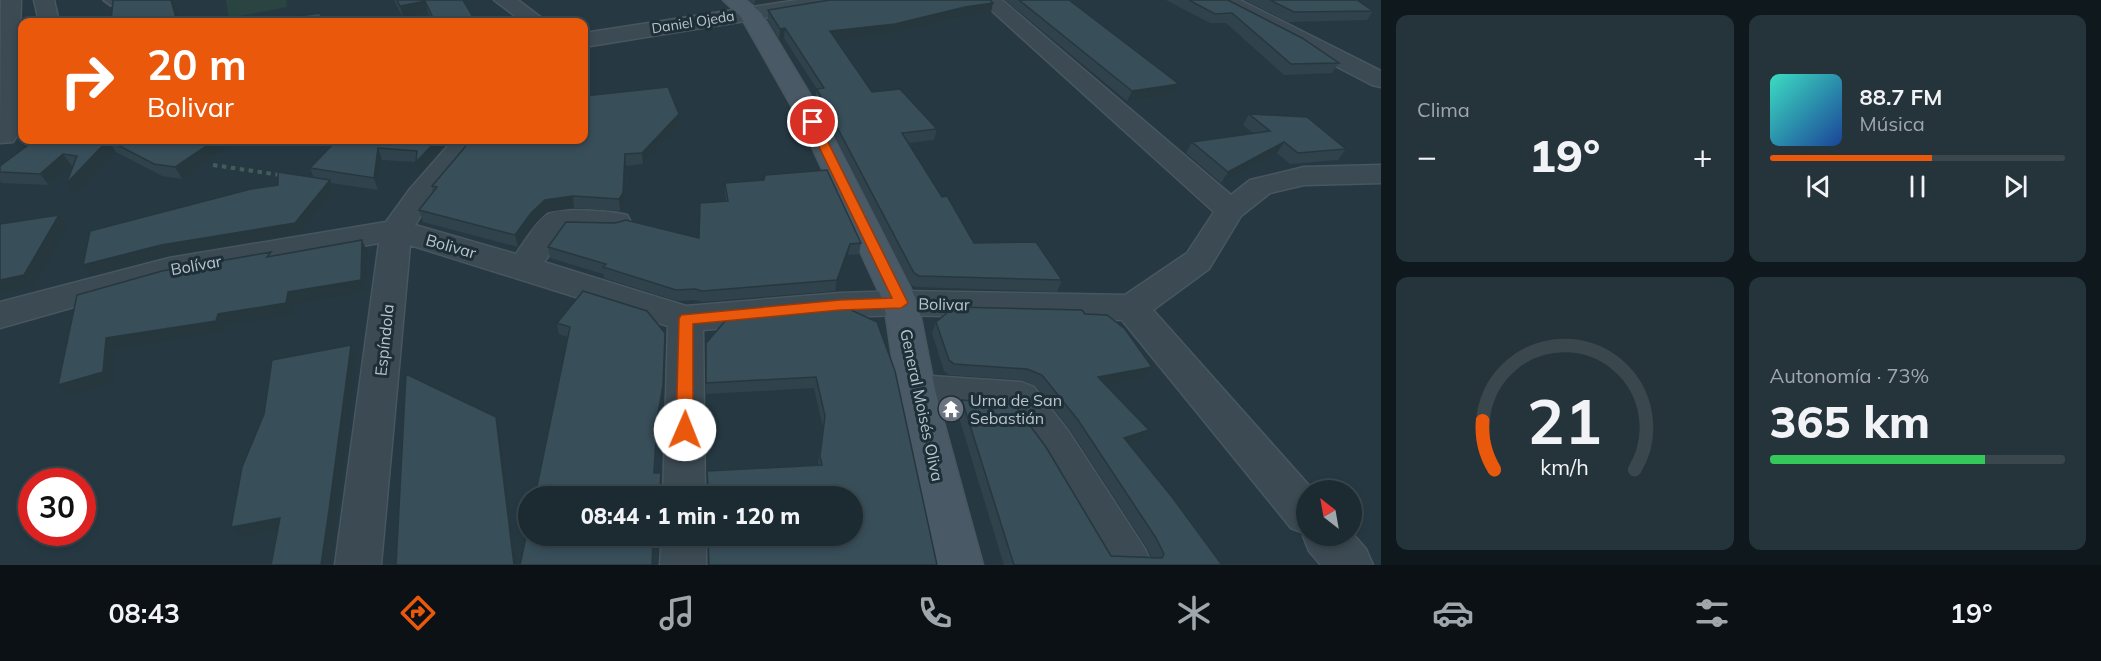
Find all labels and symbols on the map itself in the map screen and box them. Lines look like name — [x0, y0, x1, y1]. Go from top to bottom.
street label: Daniel Ojeda — [650, 7, 736, 37]
pin — [787, 96, 838, 147]
street label: Bolivar — [424, 229, 479, 263]
street label: Bolívar — [169, 251, 223, 279]
street label: Bolivar — [918, 294, 970, 314]
street label: Espíndola — [370, 303, 398, 377]
street label: General Moisés Oliva — [896, 327, 948, 483]
place label: Urna de San Sebastián — [970, 390, 1062, 428]
temple icon: Urna de San Sebastián — [936, 394, 966, 424]
position arrow — [653, 398, 717, 462]
speed limit sign: 30 — [18, 468, 96, 546]
north arrow — [1296, 480, 1362, 546]

